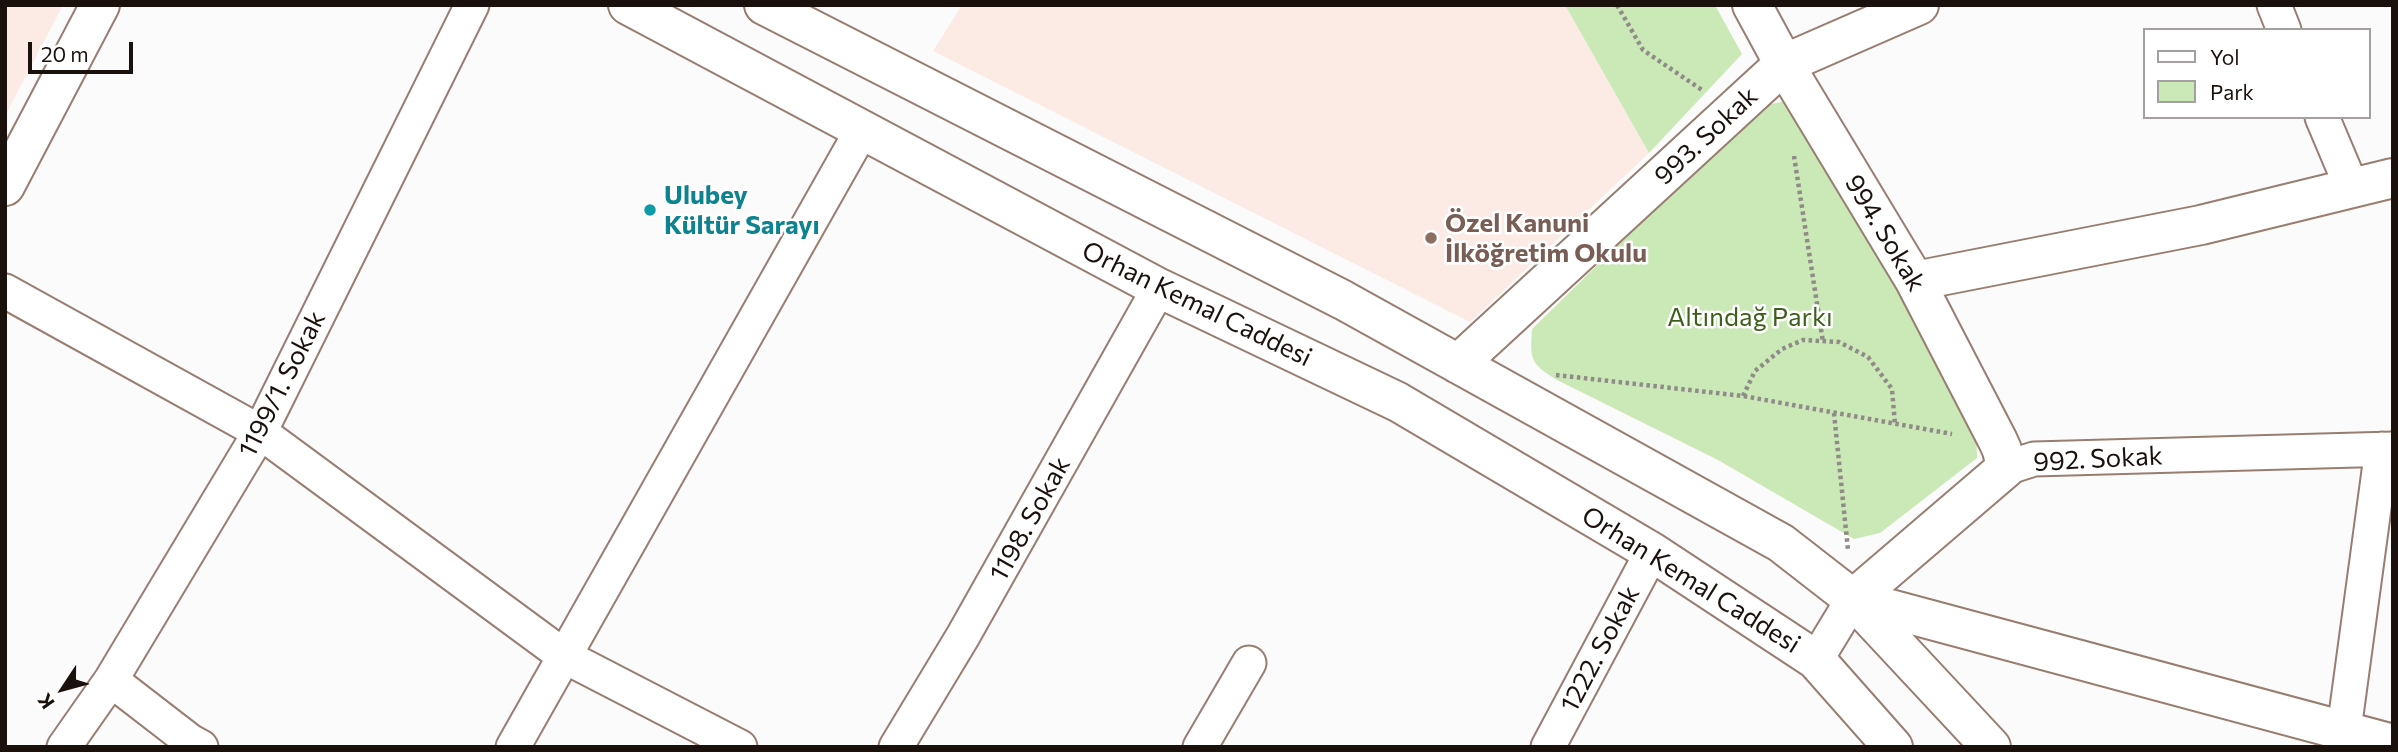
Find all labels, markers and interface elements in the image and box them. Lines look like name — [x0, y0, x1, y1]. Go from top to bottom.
scale bar — [32, 28, 136, 72]
legend — [2142, 28, 2370, 119]
text: 20 m — [41, 41, 89, 66]
text: Yol — [2210, 44, 2240, 69]
text: Park — [2210, 79, 2254, 104]
street label: 993. Sokak — [1648, 80, 1764, 192]
street label: 994. Sokak — [1838, 169, 1932, 297]
place label: Ulubey Kültür Sarayı — [664, 179, 820, 241]
marker: Ulubey Kültür Sarayı — [642, 202, 658, 218]
place label: Özel Kanuni İlköğretim Okulu — [1445, 207, 1647, 268]
marker: Özel Kanuni İlköğretim Okulu — [1423, 230, 1439, 246]
street label: Orhan Kemal Caddesi — [1077, 235, 1317, 373]
park label: Altındağ Parkı — [1667, 301, 1833, 333]
street label: 1199/1. Sokak — [232, 306, 332, 462]
street label: 992. Sokak — [2032, 440, 2164, 478]
street label: 1198. Sokak — [983, 452, 1077, 586]
street label: Orhan Kemal Caddesi — [1576, 500, 1806, 660]
street label: 1222. Sokak — [1554, 581, 1646, 717]
north arrow — [28, 654, 98, 724]
text: K — [32, 690, 59, 714]

